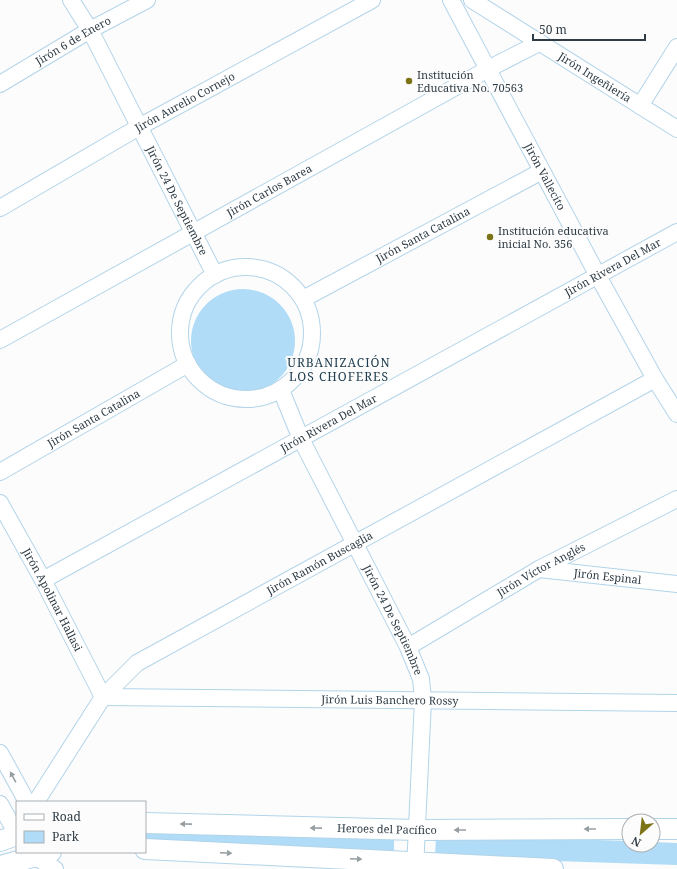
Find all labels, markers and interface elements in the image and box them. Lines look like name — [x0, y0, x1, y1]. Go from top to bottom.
street label: Jirón 6 de Enero — [31, 12, 113, 69]
scale bar — [533, 16, 645, 42]
text: 50 m — [539, 21, 567, 38]
street label: Jirón Ingeñiería — [555, 48, 634, 105]
place label: Institución Educativa No. 70563 — [417, 67, 523, 95]
street label: Jirón Aurelio Cornejo — [131, 68, 237, 135]
marker: Institución Educativa No. 70563 — [404, 76, 414, 86]
street label: Jirón Vallecito — [521, 139, 569, 212]
street label: Jirón 24 De Septiembre — [143, 142, 212, 258]
street label: Jirón Carlos Barea — [223, 160, 314, 220]
street label: Jirón Santa Catalina — [372, 203, 472, 266]
place label: Institución educativa inicial No. 356 — [498, 223, 609, 251]
marker: Institución educativa inicial No. 356 — [485, 232, 495, 242]
street label: Jirón Rivera Del Mar — [561, 234, 664, 300]
district label: URBANIZACIÓN LOS CHOFERES — [287, 354, 391, 385]
street label: Jirón Santa Catalina — [43, 385, 142, 451]
street label: Jirón Rivera Del Mar — [277, 390, 380, 456]
street label: Jirón Ramón Buscaglia — [263, 527, 375, 598]
street label: Jirón Víctor Anglés — [493, 539, 588, 600]
street label: Jirón Apolinar Hallasi — [19, 544, 86, 654]
street label: Jirón 24 De Septiembre — [360, 561, 427, 677]
street label: Jirón Espinal — [572, 565, 643, 587]
street label: Jirón Luis Banchero Rossy — [320, 691, 459, 708]
one-way arrow — [10, 771, 17, 783]
legend — [16, 801, 146, 853]
text: Road — [52, 808, 82, 825]
north arrow — [621, 813, 661, 853]
street label: Heroes del Pacífico — [337, 820, 437, 837]
one-way arrow — [179, 821, 192, 827]
one-way arrow — [310, 824, 322, 831]
one-way arrow — [583, 826, 596, 832]
one-way arrow — [453, 827, 466, 833]
text: Park — [52, 828, 80, 845]
text: N — [628, 833, 643, 851]
one-way arrow — [220, 850, 233, 856]
one-way arrow — [350, 856, 363, 862]

